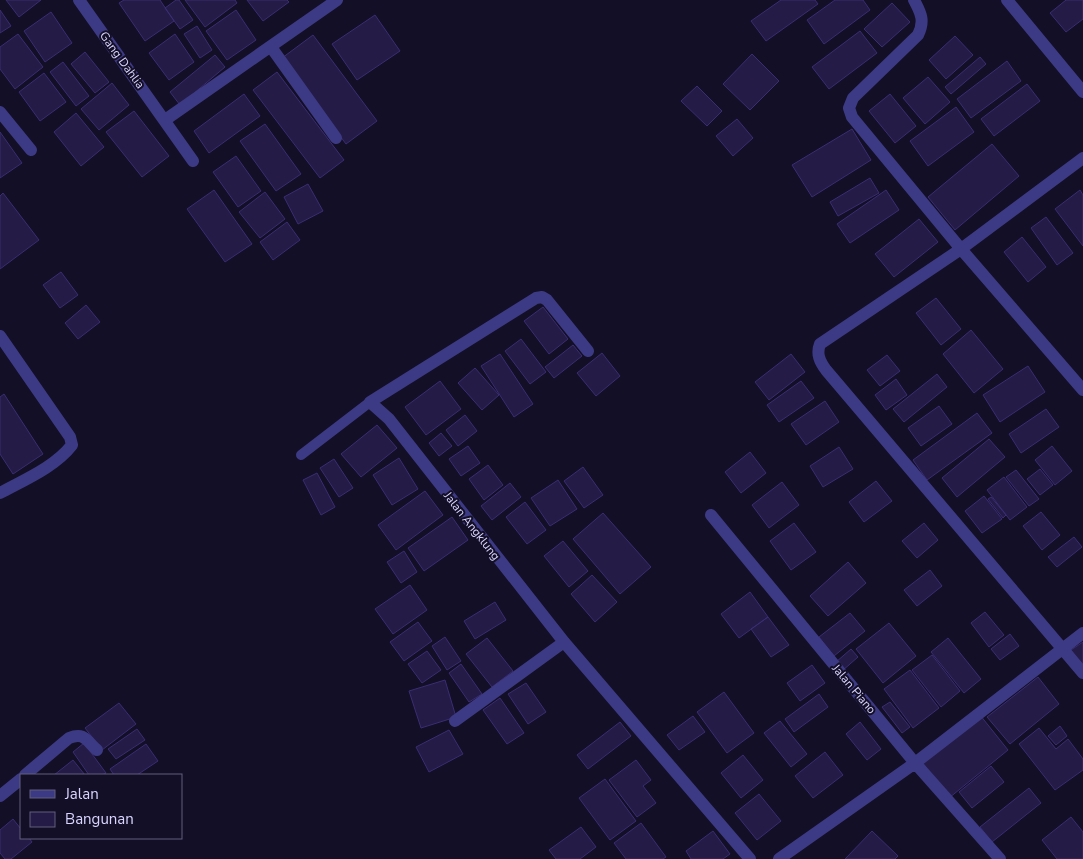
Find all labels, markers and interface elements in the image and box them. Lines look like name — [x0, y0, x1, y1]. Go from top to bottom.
street label: Gang Dahlia — [96, 28, 148, 92]
street label: Jalan Angklung — [440, 488, 504, 564]
street label: Jalan Piano — [828, 660, 880, 717]
legend — [20, 774, 182, 839]
text: Jalan — [64, 784, 99, 804]
text: Bangunan — [65, 809, 134, 829]

